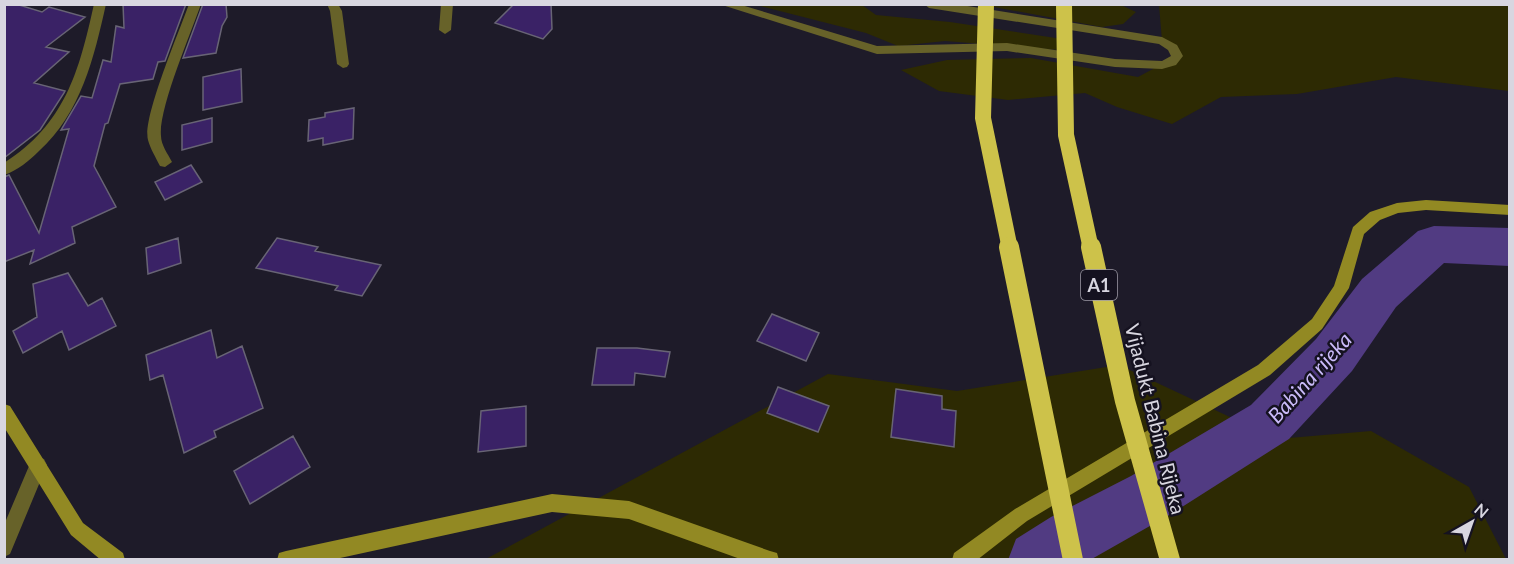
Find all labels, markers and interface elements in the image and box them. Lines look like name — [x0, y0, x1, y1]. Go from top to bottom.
road number: A1 — [1081, 270, 1117, 300]
street label: Vijadukt Babina Rijeka — [1121, 321, 1191, 517]
water label: Babina rijeka — [1262, 327, 1356, 427]
north arrow — [1442, 492, 1502, 552]
text: N — [1471, 499, 1493, 521]

